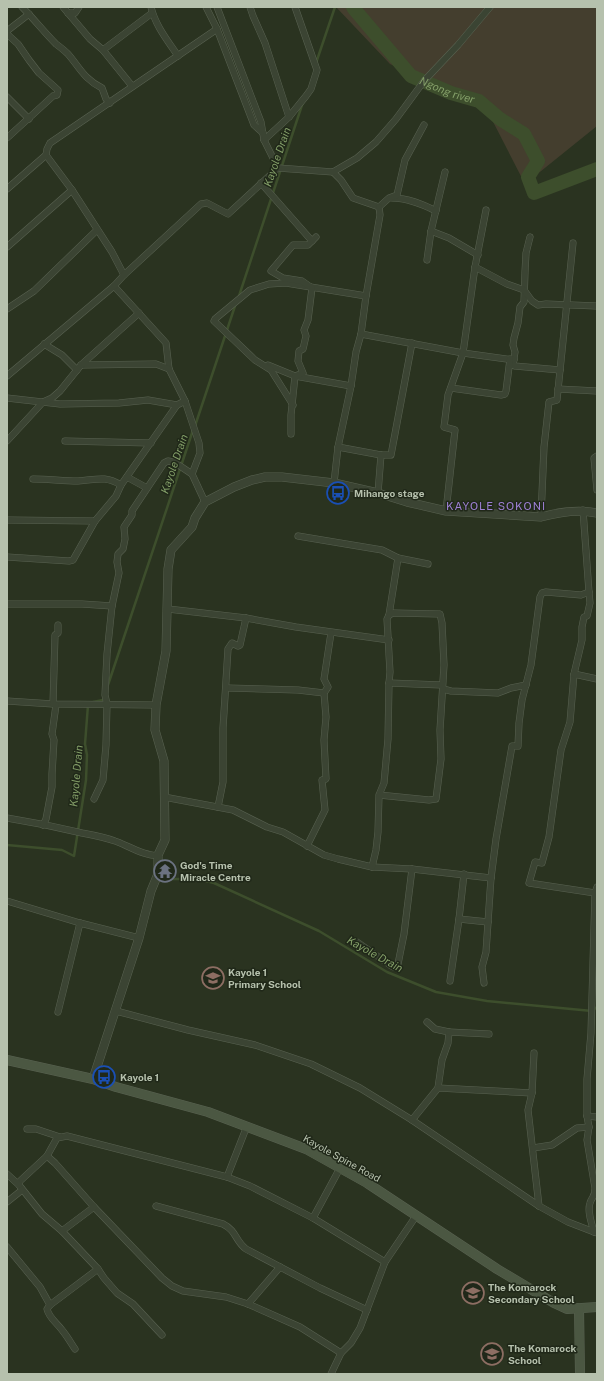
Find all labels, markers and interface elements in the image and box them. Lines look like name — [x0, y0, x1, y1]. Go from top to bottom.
water label: Ngong river — [418, 74, 477, 106]
water label: Kayole Drain — [261, 126, 293, 188]
water label: Kayole Drain — [158, 433, 190, 495]
bus stop icon: Mihango stage — [325, 480, 351, 506]
place label: Mihango stage — [354, 487, 425, 499]
district label: KAYOLE SOKONI — [446, 500, 546, 512]
water label: Kayole Drain — [67, 745, 85, 807]
temple icon: God's Time Miracle Centre — [152, 858, 178, 884]
place label: God's Time Miracle Centre — [180, 859, 251, 883]
water label: Kayole Drain — [345, 934, 405, 974]
school or university icon: Kayole 1 Primary School — [200, 965, 226, 991]
place label: Kayole 1 Primary School — [228, 966, 301, 990]
bus stop icon: Kayole 1 — [91, 1064, 117, 1090]
place label: Kayole 1 — [120, 1071, 159, 1083]
street label: Kayole Spine Road — [301, 1132, 383, 1184]
school or university icon: The Komarock Secondary School — [460, 1280, 486, 1306]
place label: The Komarock Secondary School — [488, 1281, 575, 1305]
school or university icon: The Komarock School — [479, 1341, 505, 1367]
place label: The Komarock School — [508, 1342, 577, 1366]

